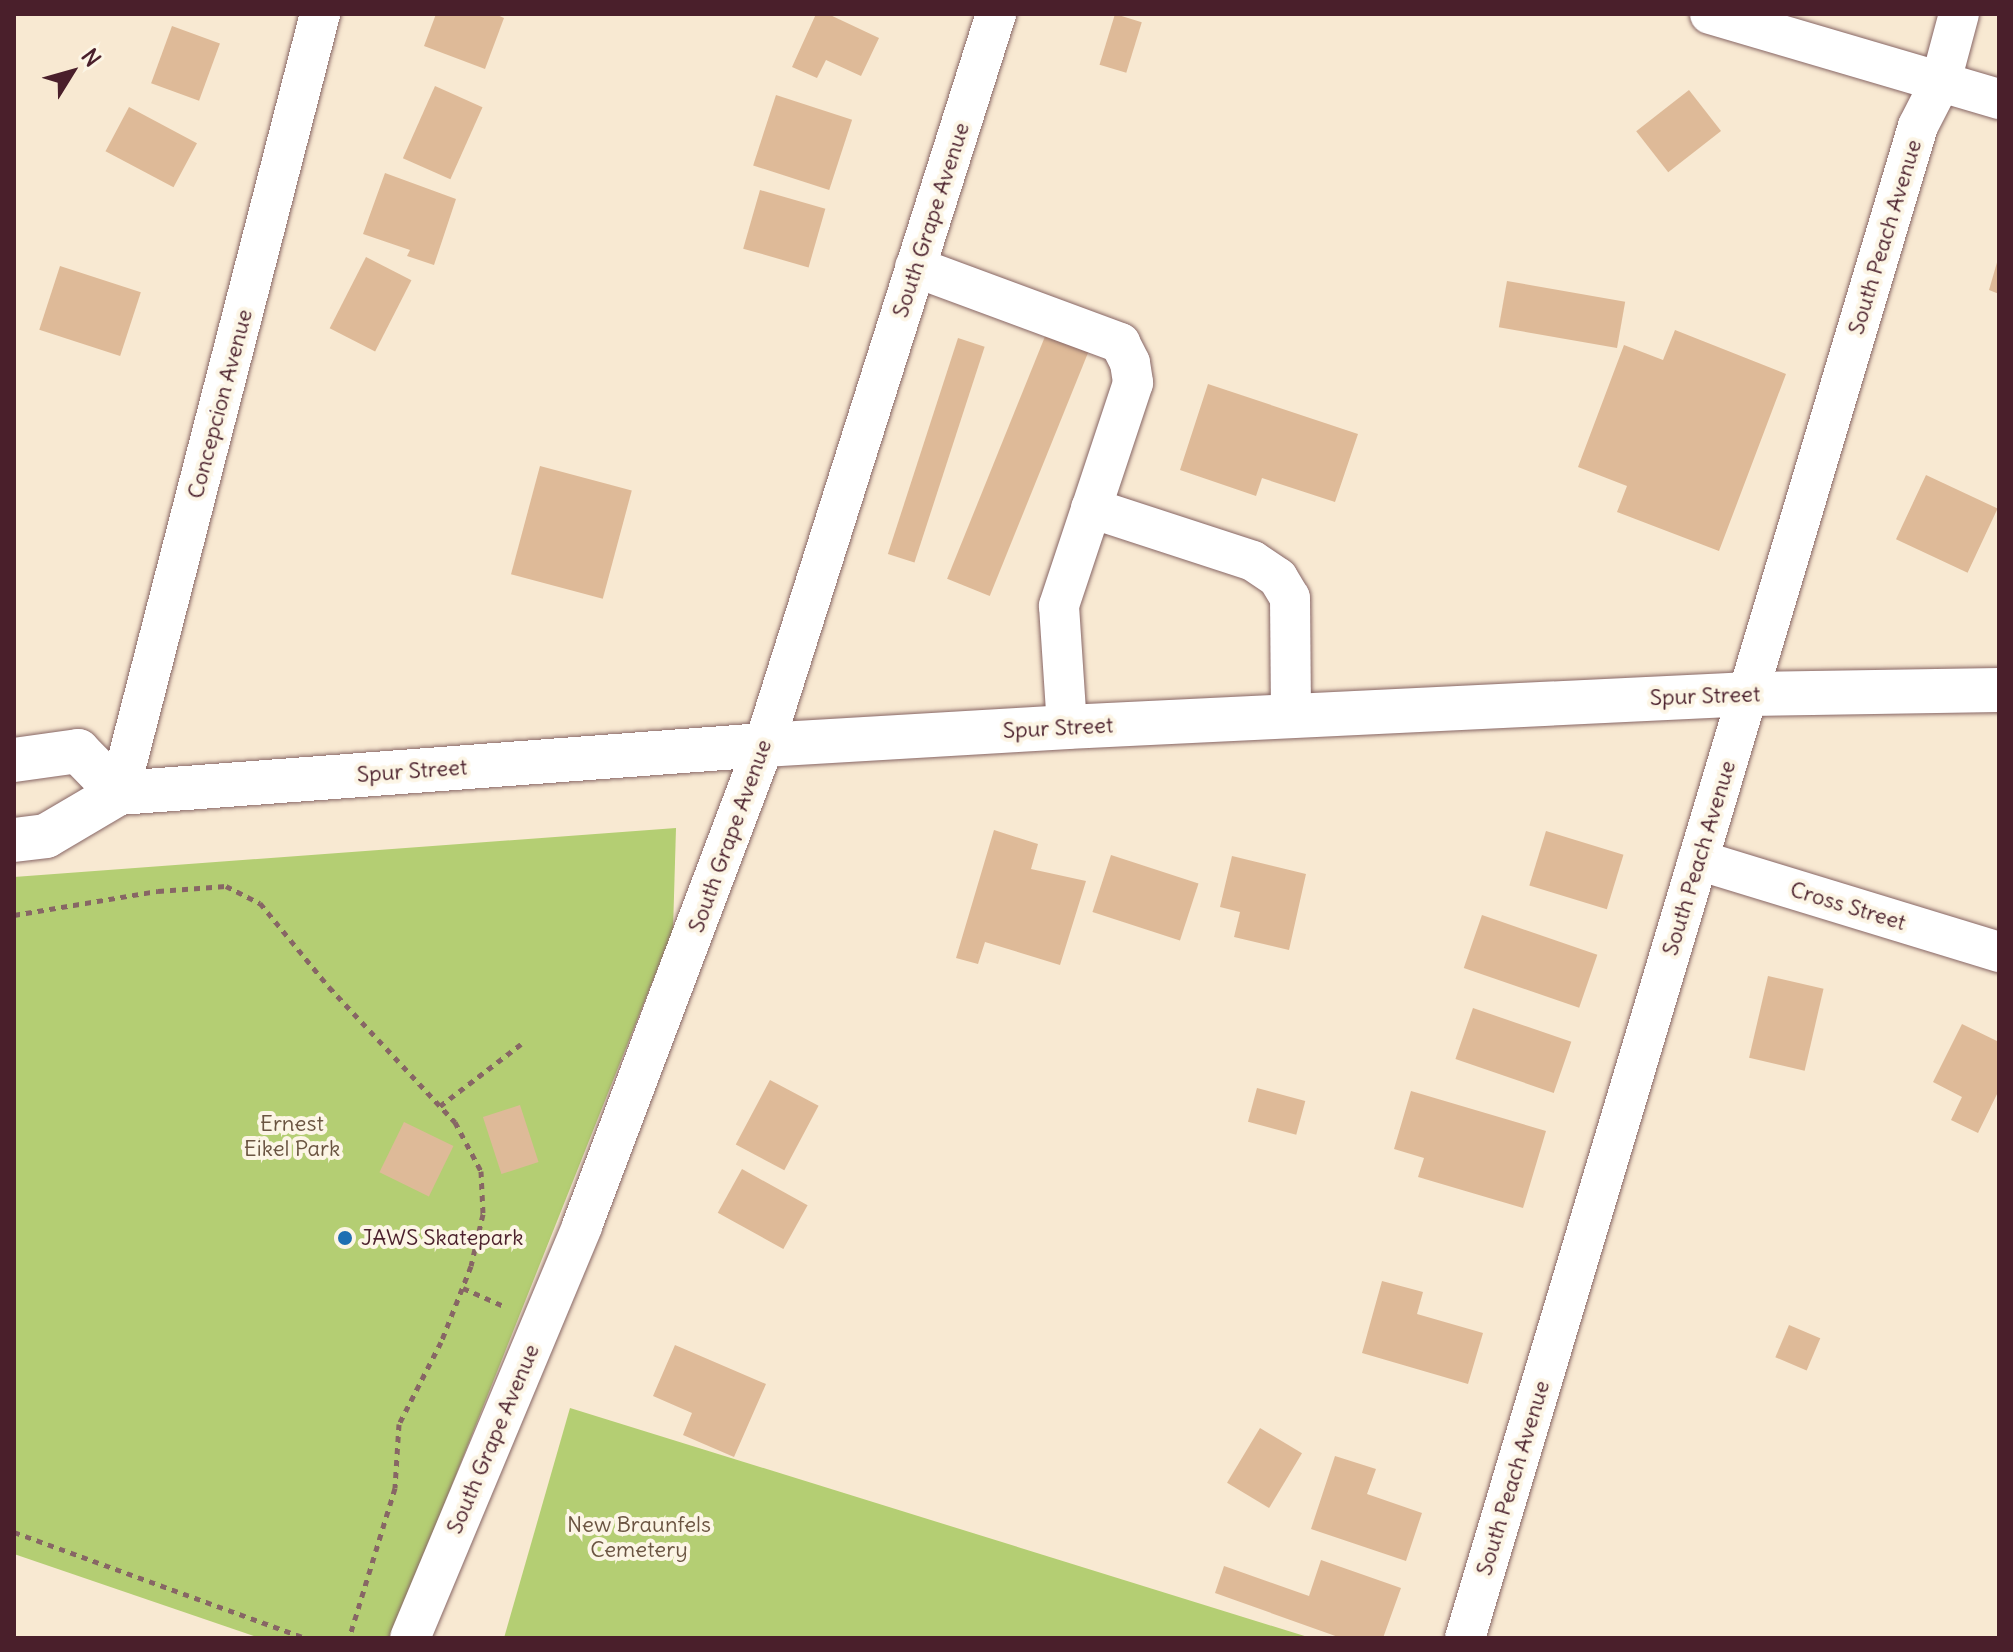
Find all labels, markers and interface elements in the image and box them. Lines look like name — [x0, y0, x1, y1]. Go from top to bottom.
north arrow — [32, 32, 112, 112]
text: N — [75, 43, 107, 72]
street label: South Grape Avenue — [887, 119, 975, 321]
street label: South Peach Avenue — [1843, 136, 1927, 338]
street label: Concepcion Avenue — [182, 307, 258, 501]
street label: Spur Street — [1649, 681, 1761, 711]
street label: Spur Street — [1002, 712, 1114, 744]
street label: South Grape Avenue — [683, 736, 777, 936]
street label: Spur Street — [356, 754, 468, 788]
street label: South Peach Avenue — [1657, 757, 1741, 959]
street label: Cross Street — [1787, 876, 1909, 936]
park label: Ernest Eikel Park — [244, 1110, 340, 1162]
place label: JAWS Skatepark — [361, 1225, 524, 1251]
marker: JAWS Skatepark — [336, 1229, 354, 1247]
street label: South Grape Avenue — [441, 1340, 545, 1538]
street label: South Peach Avenue — [1471, 1377, 1555, 1579]
park label: New Braunfels Cemetery — [567, 1511, 711, 1562]

